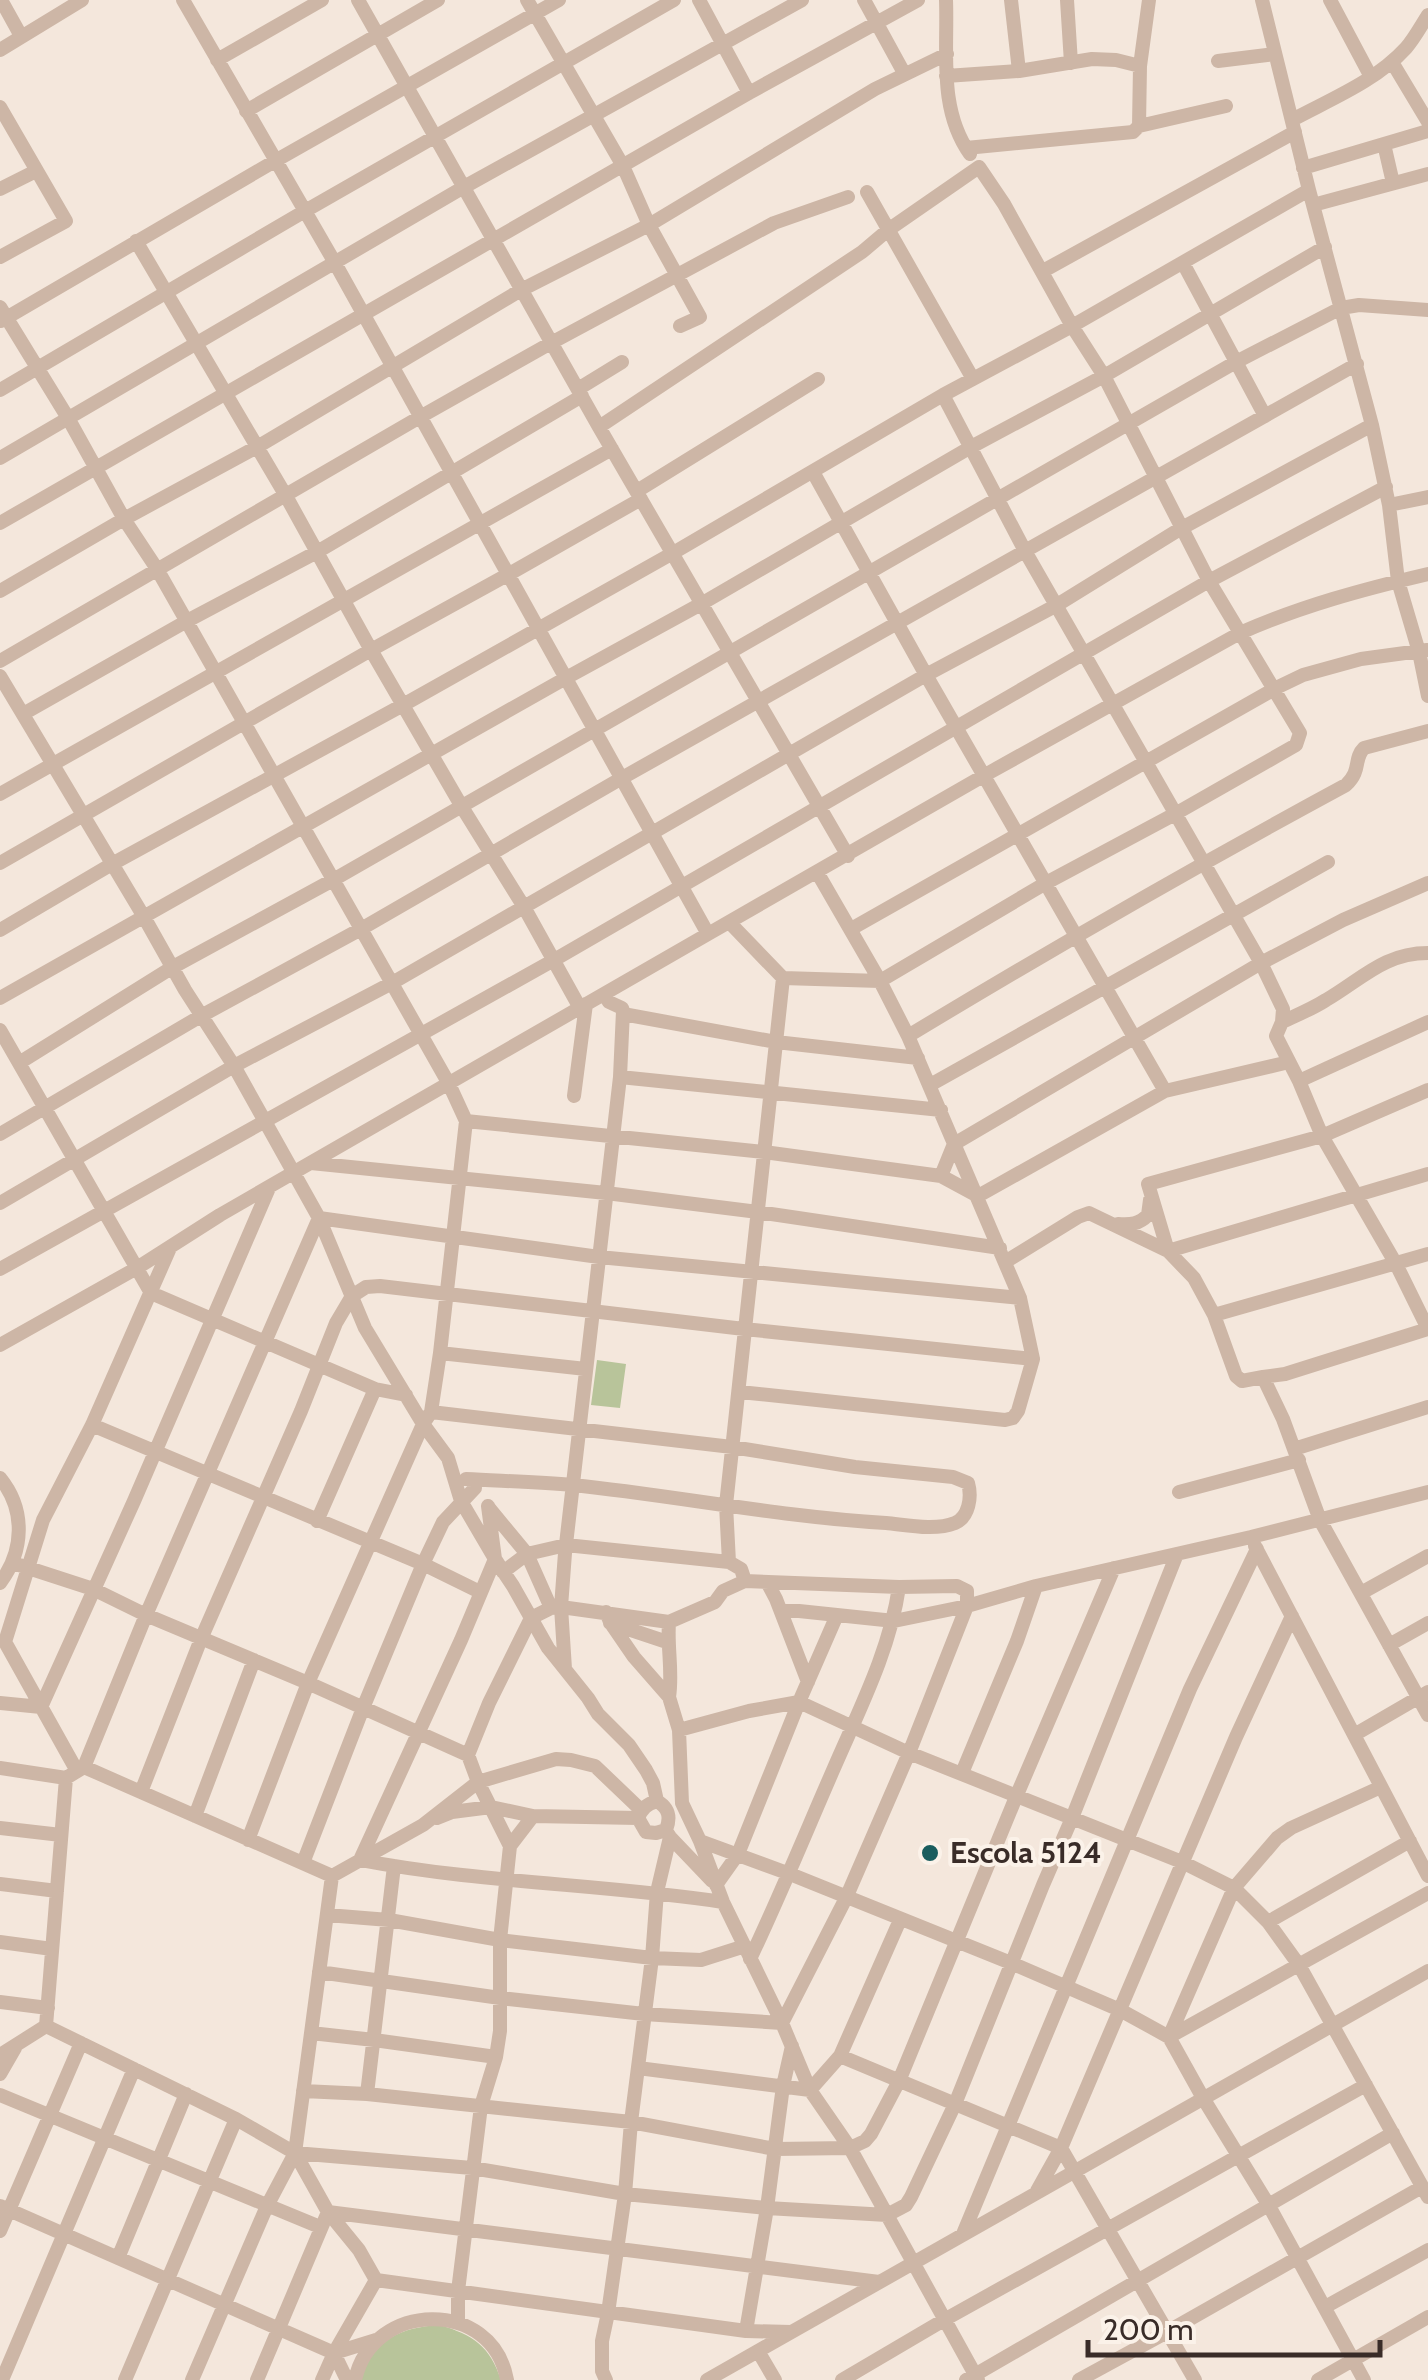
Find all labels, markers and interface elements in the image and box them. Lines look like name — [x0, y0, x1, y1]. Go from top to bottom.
place label: Escola 5124 — [950, 1834, 1102, 1871]
marker: Escola 5124 — [919, 1842, 941, 1864]
scale bar — [1088, 2295, 1380, 2357]
text: 200 m — [1103, 2311, 1194, 2348]

